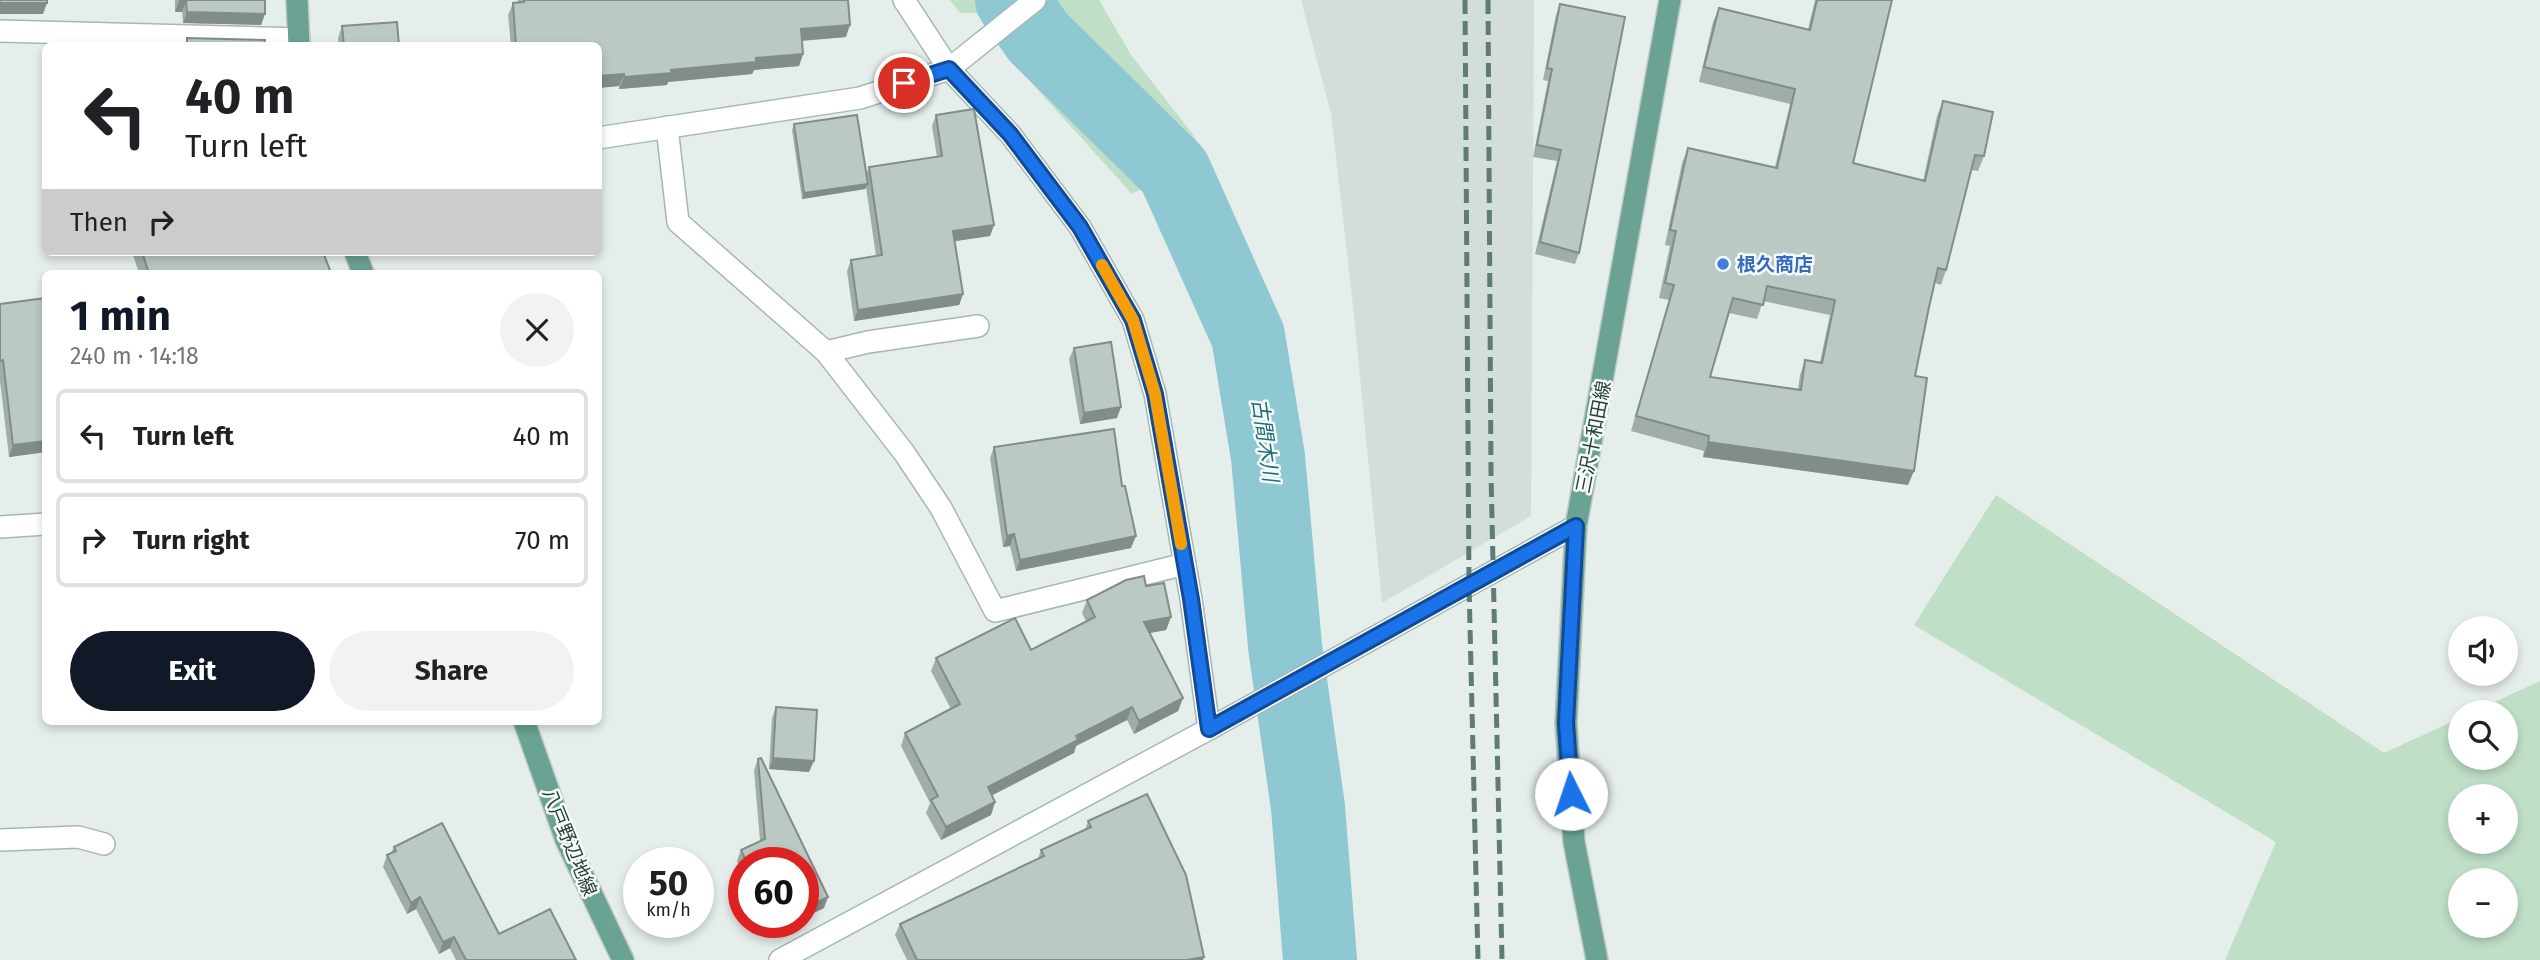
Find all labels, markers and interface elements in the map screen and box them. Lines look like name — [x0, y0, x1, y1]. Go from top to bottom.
pin — [874, 53, 934, 113]
icon: arrive — [885, 64, 923, 102]
text: 40 m — [185, 67, 294, 126]
icon: left — [70, 70, 161, 161]
text: Turn left — [185, 127, 307, 165]
icon: right — [142, 203, 180, 241]
text: Then — [70, 207, 128, 238]
place label: 根久商店 — [1737, 253, 1813, 276]
marker: 根久商店 — [1715, 256, 1731, 272]
text: 1 min — [70, 291, 171, 341]
button: close — [500, 293, 574, 367]
text: 240 m · 14:18 — [70, 342, 199, 370]
street label: 三沢十和田線 — [1571, 379, 1616, 495]
water label: 古間木川 — [1246, 397, 1284, 485]
icon: left — [74, 417, 112, 455]
text: Turn left — [133, 421, 234, 452]
text: 40 m — [512, 421, 570, 452]
icon: right — [74, 521, 112, 559]
text: Turn right — [133, 525, 250, 556]
text: 70 m — [515, 525, 570, 556]
map controls — [2448, 616, 2518, 938]
button: sound — [2448, 616, 2518, 686]
button: Exit — [70, 631, 315, 711]
button: Share — [329, 631, 574, 711]
button: search — [2448, 700, 2518, 770]
position arrow — [1534, 757, 1608, 831]
button: + — [2448, 784, 2518, 854]
street label: 八戸野辺地線 — [538, 785, 602, 899]
speed limit sign: 60 — [728, 847, 819, 938]
text: 50 — [649, 862, 688, 904]
button: − — [2448, 868, 2518, 938]
text: km/h — [646, 899, 691, 921]

